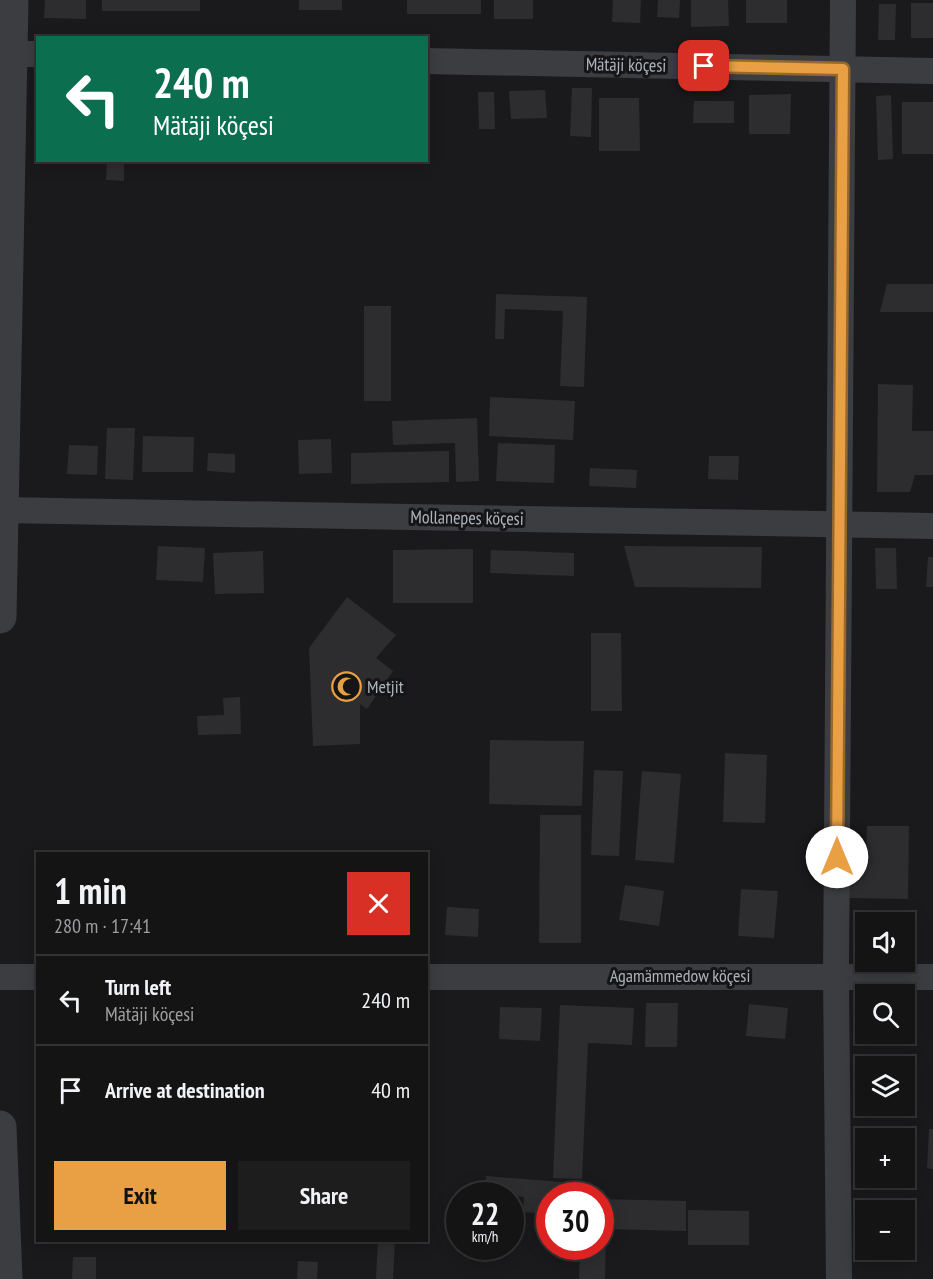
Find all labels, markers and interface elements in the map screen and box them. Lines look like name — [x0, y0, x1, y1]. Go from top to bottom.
pin — [678, 40, 729, 91]
icon: arrive — [687, 49, 720, 82]
street label: Mätäji köçesi — [586, 52, 666, 77]
text: 240 m — [153, 55, 250, 110]
icon: left — [54, 60, 132, 138]
text: Mätäji köçesi — [153, 108, 274, 142]
street label: Mollanepes köçesi — [410, 505, 524, 530]
mosque icon: Metjit — [330, 671, 362, 703]
place label: Metjit — [367, 675, 404, 698]
position arrow — [805, 825, 869, 889]
text: 1 min — [54, 867, 127, 914]
button: close — [347, 872, 410, 935]
map controls — [855, 912, 915, 1260]
button: sound — [855, 912, 915, 972]
text: 280 m · 17:41 — [54, 913, 151, 939]
street label: Agamämmedow köçesi — [610, 964, 750, 987]
text: Turn left — [105, 973, 171, 1001]
icon: left — [54, 984, 87, 1017]
button: search — [855, 984, 915, 1044]
text: 240 m — [361, 986, 410, 1014]
text: Mätäji köçesi — [105, 1001, 194, 1027]
button: layers — [855, 1056, 915, 1116]
icon: arrive — [54, 1074, 87, 1107]
text: Arrive at destination — [105, 1076, 265, 1104]
text: 40 m — [371, 1076, 410, 1104]
button: + — [855, 1128, 915, 1188]
button: Exit — [54, 1161, 226, 1230]
button: Share — [238, 1161, 410, 1230]
speed limit sign: 30 — [536, 1182, 614, 1260]
text: 22 — [471, 1194, 499, 1233]
button: − — [855, 1200, 915, 1260]
text: km/h — [472, 1227, 498, 1246]

